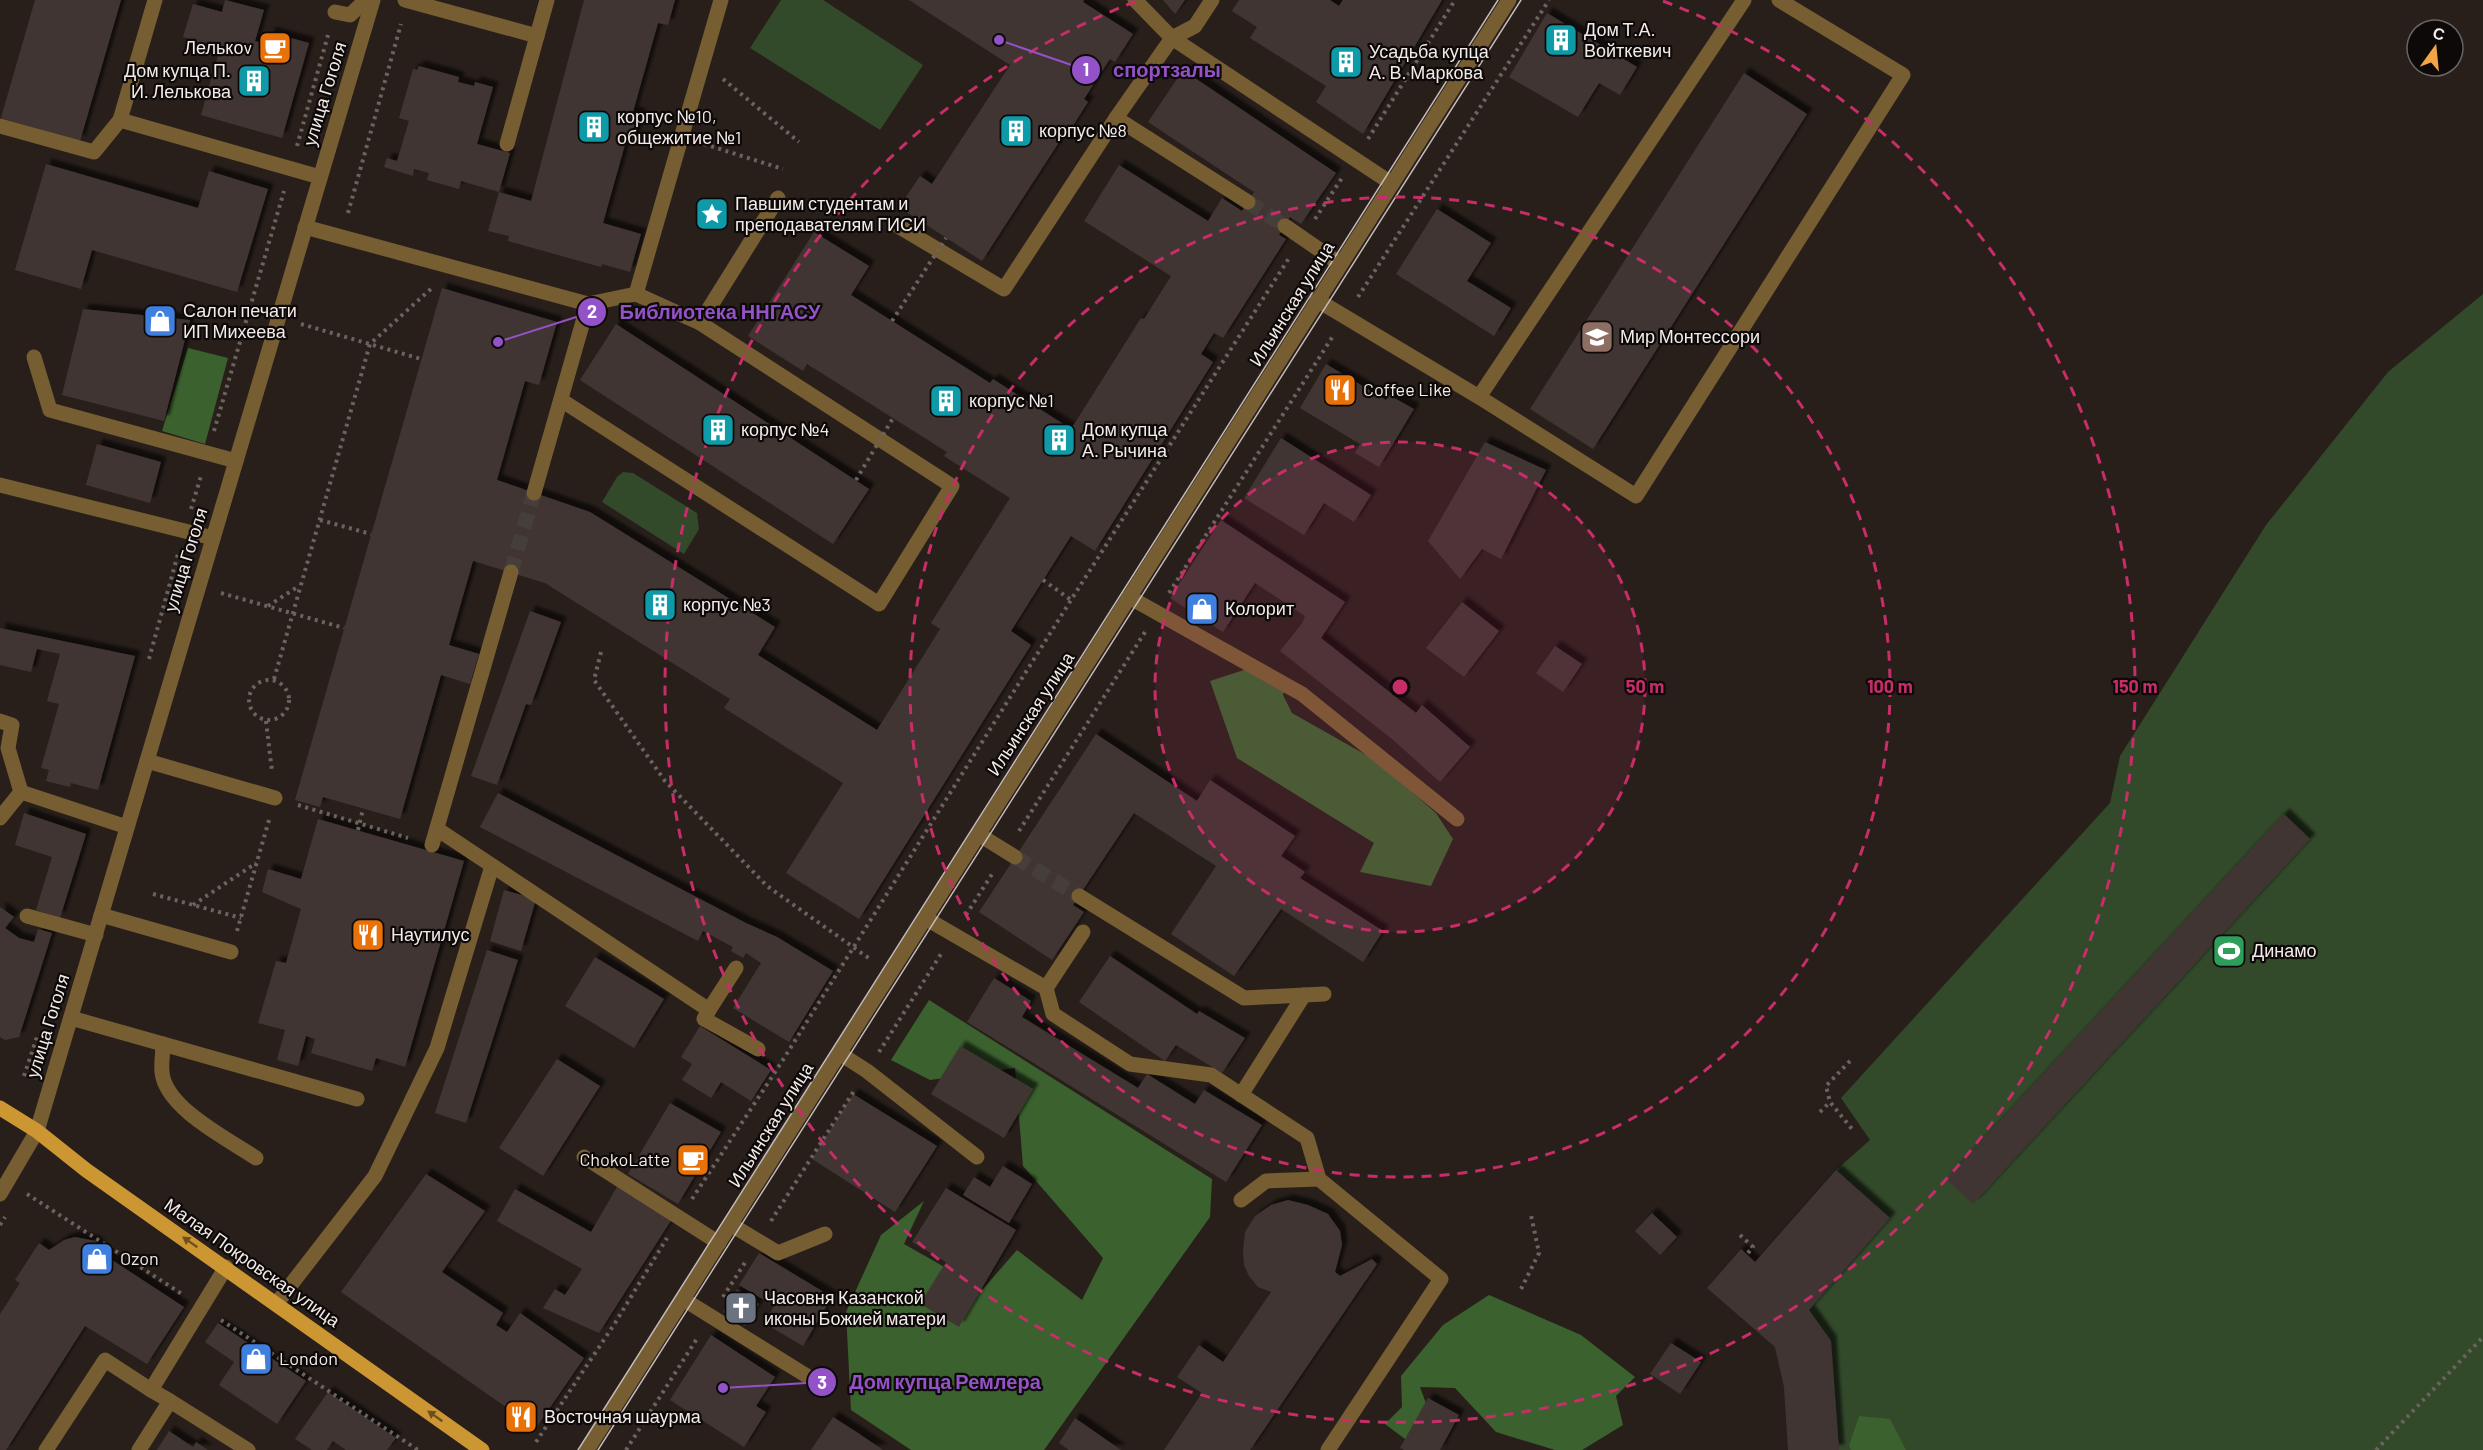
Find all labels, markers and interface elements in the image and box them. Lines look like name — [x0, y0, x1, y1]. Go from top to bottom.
place label: Дом Т.А. Войткевич — [1584, 18, 1671, 61]
north arrow — [2405, 18, 2465, 78]
building icon: Дом Т.А. Войткевич — [1543, 22, 1579, 58]
text: С — [2431, 22, 2447, 44]
cafe icon: Лелькоv — [257, 30, 293, 66]
place label: Лелькоv — [184, 36, 252, 58]
street label: улица Гоголя — [298, 39, 350, 148]
place label: Усадьба купца А. В. Маркова — [1369, 40, 1490, 83]
building icon: Усадьба купца А. В. Маркова — [1328, 44, 1364, 80]
callout: спортзалы — [1071, 51, 1233, 89]
text: спортзалы — [1113, 57, 1221, 81]
text: 1 — [1083, 58, 1089, 80]
place label: Дом купца П. И. Лелькова — [124, 59, 232, 102]
building icon: Дом купца П. И. Лелькова — [236, 63, 272, 99]
place label: корпус №10, общежитие №1 — [617, 105, 741, 148]
building icon: корпус №10, общежитие №1 — [576, 109, 612, 145]
building icon: корпус №8 — [998, 113, 1034, 149]
place label: корпус №8 — [1039, 119, 1127, 141]
place label: Павшим студентам и преподавателям ГИСИ — [735, 192, 926, 235]
place icon: Павшим студентам и преподавателям ГИСИ — [694, 196, 730, 232]
street label: Ильинская улица — [1244, 236, 1339, 370]
callout: Библиотека ННГАСУ — [577, 293, 832, 331]
place label: Салон печати ИП Михеева — [183, 299, 297, 342]
text: Библиотека ННГАСУ — [620, 299, 821, 323]
text: 2 — [587, 300, 597, 322]
shop icon: Салон печати ИП Михеева — [142, 303, 178, 339]
school or university icon: Мир Монтессори — [1579, 319, 1615, 355]
place label: Мир Монтессори — [1620, 325, 1760, 347]
restaurant icon: Coffee Like — [1322, 372, 1358, 408]
place label: Coffee Like — [1363, 378, 1451, 400]
building icon: корпус №1 — [928, 383, 964, 419]
place label: корпус №1 — [969, 389, 1054, 411]
building icon: корпус №4 — [700, 412, 736, 448]
place label: корпус №4 — [741, 418, 829, 440]
place label: Дом купца А. Рычина — [1082, 418, 1169, 461]
building icon: Дом купца А. Рычина — [1041, 422, 1077, 458]
street label: улица Гоголя — [159, 505, 211, 614]
building icon: корпус №3 — [642, 587, 678, 623]
shop icon: Колорит — [1184, 591, 1220, 627]
place label: корпус №3 — [683, 593, 771, 615]
place label: Колорит — [1225, 597, 1294, 619]
street label: Ильинская улица — [982, 647, 1079, 779]
text: 50 m — [1626, 675, 1664, 697]
text: 100 m — [1867, 675, 1913, 697]
text: 150 m — [2113, 675, 2157, 697]
centre of rings — [1390, 677, 1410, 697]
restaurant icon: Наутилус — [350, 917, 386, 953]
place label: Наутилус — [391, 923, 469, 945]
sports icon: Динамо — [2211, 933, 2247, 969]
place label: Динамо — [2252, 939, 2317, 961]
street label: улица Гоголя — [21, 971, 73, 1080]
street label: Ильинская улица — [723, 1057, 818, 1191]
cafe icon: ChokoLatte — [675, 1142, 711, 1178]
place label: ChokoLatte — [579, 1148, 670, 1170]
street label: Малая Покровская улица — [161, 1193, 345, 1332]
one-way arrow — [182, 1237, 198, 1248]
shop icon: Ozon — [79, 1241, 115, 1277]
place label: Ozon — [120, 1247, 159, 1269]
place label: Часовня Казанской иконы Божией матери — [764, 1286, 946, 1329]
church icon: Часовня Казанской иконы Божией матери — [723, 1290, 759, 1326]
shop icon: London — [238, 1341, 274, 1377]
place label: London — [279, 1347, 338, 1369]
callout: Дом купца Ремлера — [807, 1363, 1053, 1401]
text: Дом купца Ремлера — [849, 1369, 1042, 1393]
text: 3 — [817, 1371, 827, 1393]
restaurant icon: Восточная шаурма — [503, 1399, 539, 1435]
place label: Восточная шаурма — [544, 1405, 702, 1427]
one-way arrow — [427, 1410, 443, 1422]

